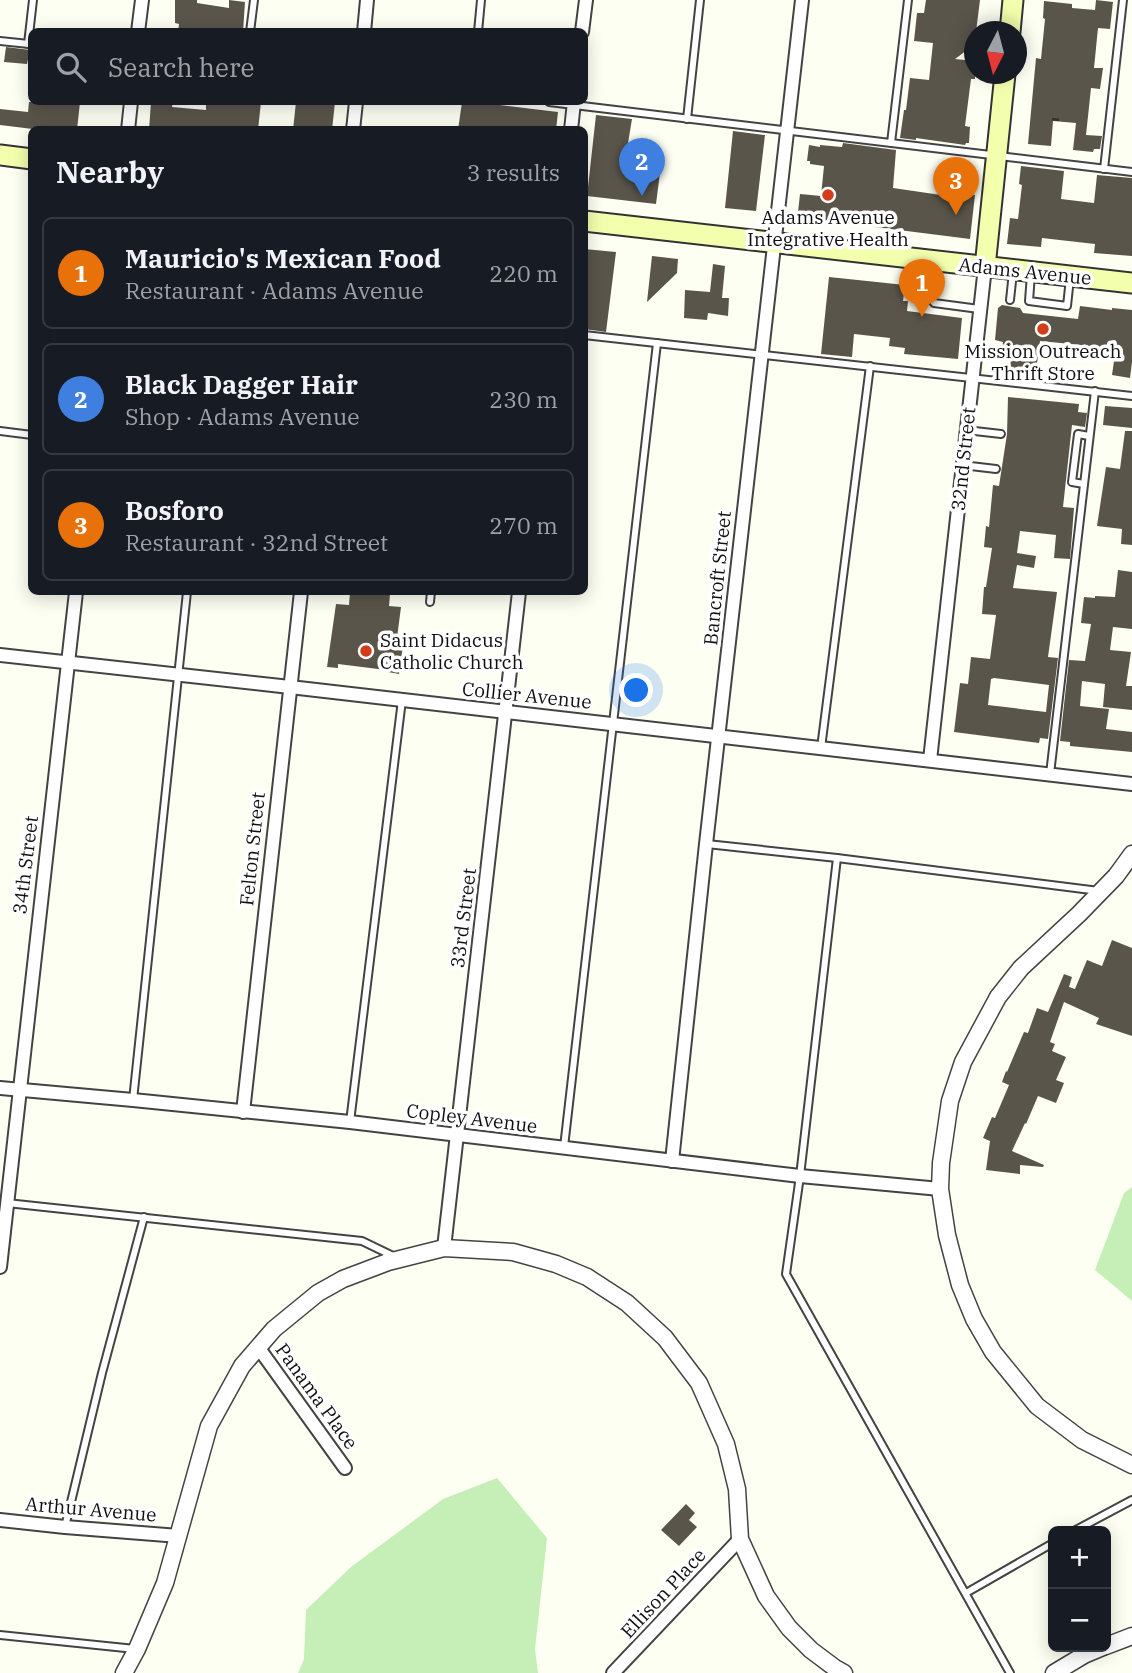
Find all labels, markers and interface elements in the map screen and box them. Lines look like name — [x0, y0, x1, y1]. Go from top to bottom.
north arrow — [964, 21, 1027, 84]
search box — [28, 28, 588, 105]
icon: search — [52, 48, 90, 86]
text: Search here — [108, 50, 254, 84]
pin: 2 — [619, 138, 665, 196]
text: Nearby — [56, 152, 164, 191]
text: 3 results — [467, 157, 560, 187]
pin: 3 — [933, 157, 979, 215]
marker: Adams Avenue Integrative Health — [820, 187, 836, 203]
place label: Adams Avenue Integrative Health — [747, 205, 909, 251]
text: Mauricio's Mexican Food — [125, 241, 441, 275]
street label: Adams Avenue — [957, 252, 1093, 290]
text: 1 — [74, 258, 88, 288]
text: 220 m — [489, 258, 558, 288]
pin: 1 — [899, 259, 945, 317]
text: Restaurant · Adams Avenue — [125, 275, 424, 305]
marker: Mission Outreach Thrift Store — [1035, 321, 1051, 337]
place label: Mission Outreach Thrift Store — [964, 339, 1122, 385]
text: Black Dagger Hair — [125, 367, 358, 401]
text: 2 — [74, 384, 88, 414]
text: 230 m — [489, 384, 558, 414]
text: Shop · Adams Avenue — [125, 401, 360, 431]
street label: 32nd Street — [946, 406, 980, 512]
text: Bosforo — [125, 493, 224, 527]
street label: Bancroft Street — [698, 509, 736, 646]
text: 3 — [74, 510, 88, 540]
text: 270 m — [489, 510, 558, 540]
text: Restaurant · 32nd Street — [125, 527, 388, 557]
place label: Saint Didacus Catholic Church — [380, 628, 524, 674]
marker: Saint Didacus Catholic Church — [358, 643, 374, 659]
your location — [619, 673, 653, 707]
street label: Collier Avenue — [461, 676, 593, 714]
street label: Felton Street — [234, 791, 270, 907]
street label: 34th Street — [7, 814, 43, 916]
street label: 33rd Street — [445, 866, 481, 969]
street label: Copley Avenue — [405, 1098, 539, 1138]
street label: Panama Place — [271, 1338, 363, 1454]
street label: Arthur Avenue — [24, 1491, 158, 1527]
map controls — [1048, 1526, 1111, 1652]
button: + — [1048, 1526, 1111, 1589]
street label: Ellison Place — [615, 1543, 711, 1643]
button: − — [1048, 1589, 1111, 1652]

